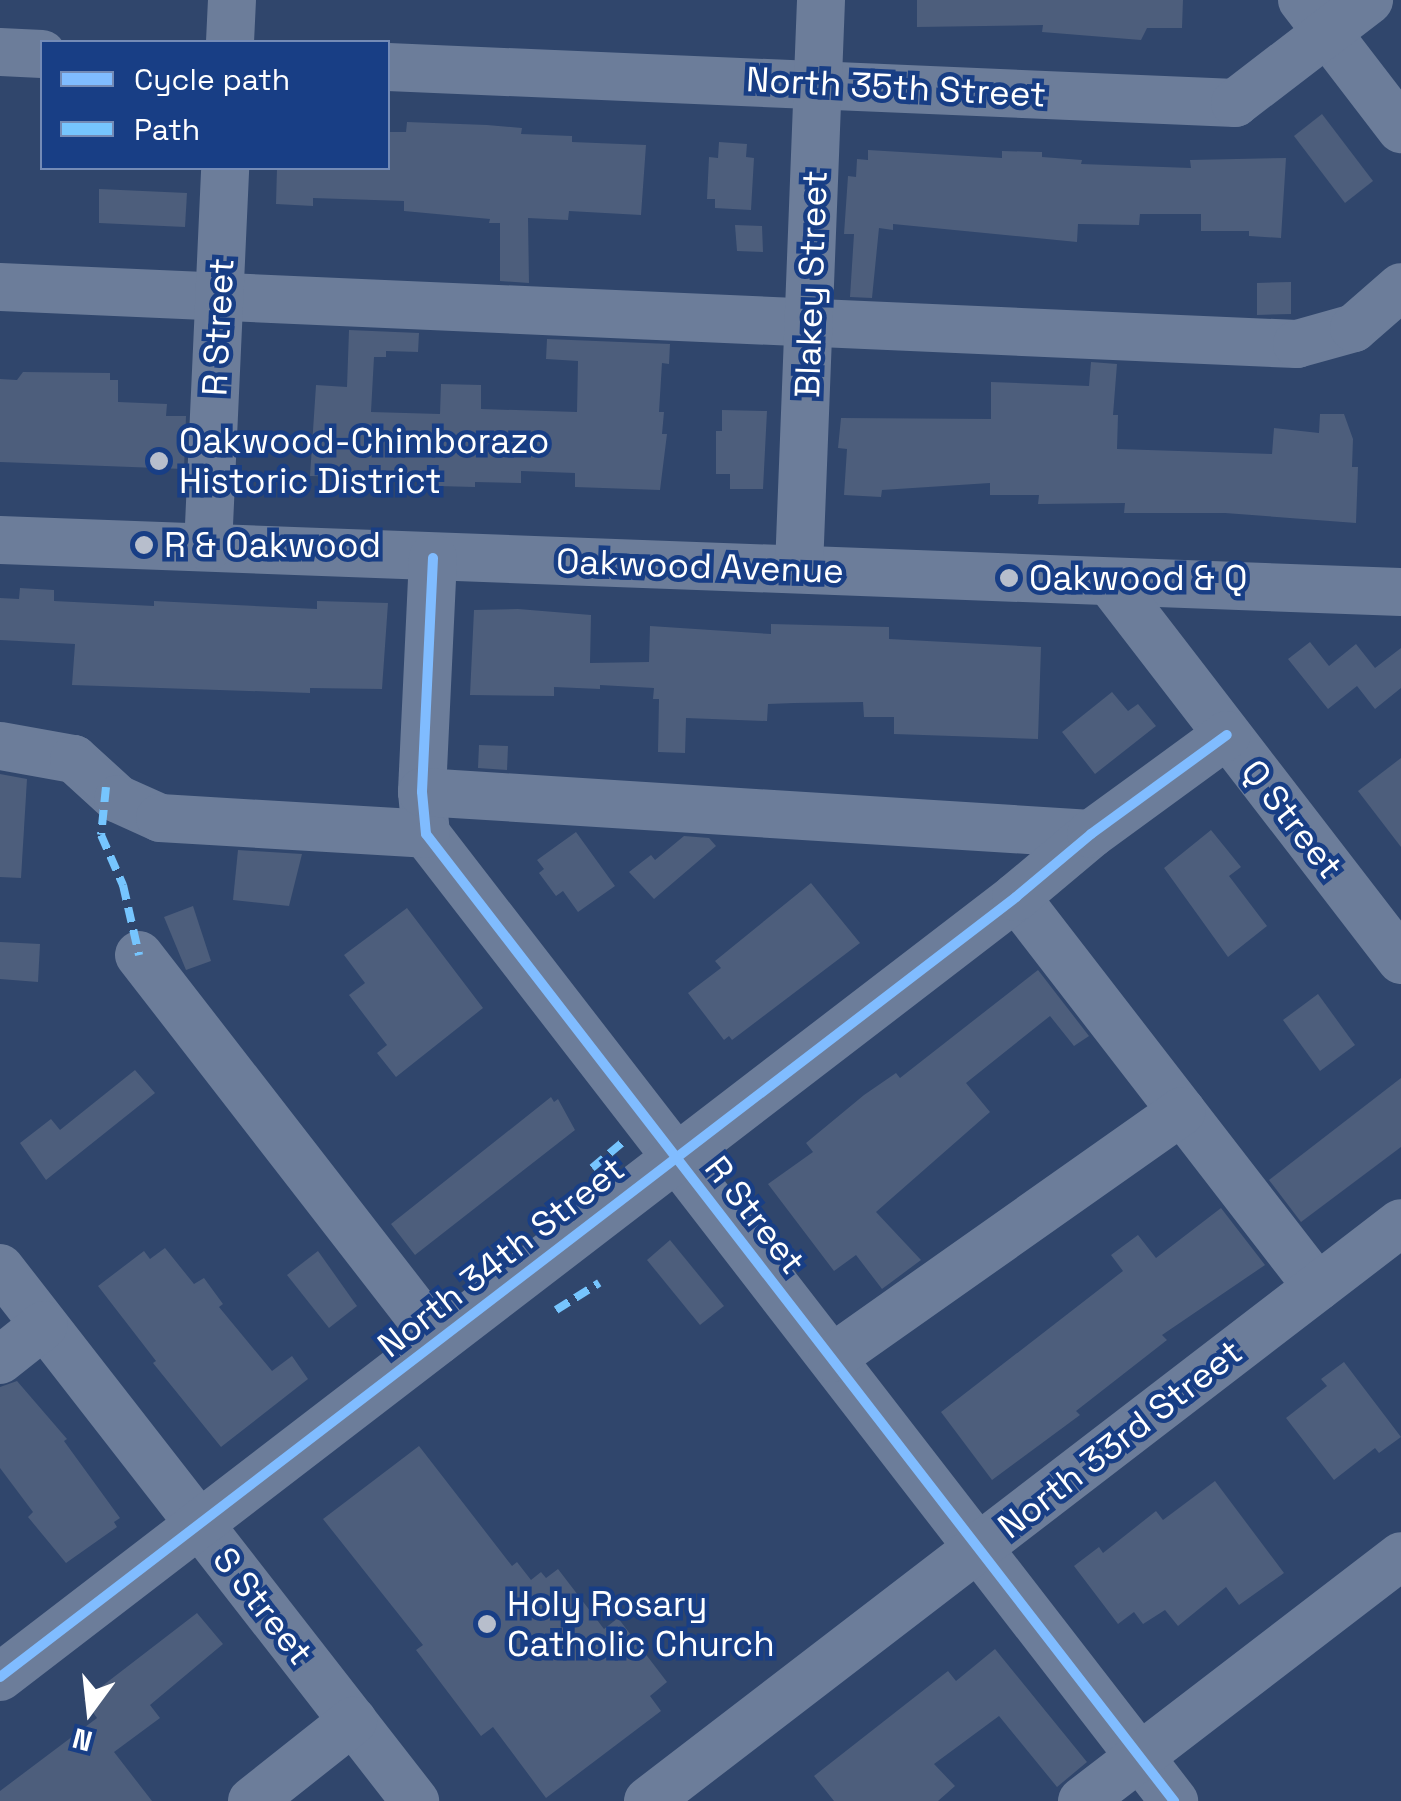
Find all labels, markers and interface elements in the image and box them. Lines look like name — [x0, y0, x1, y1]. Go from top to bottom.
legend — [40, 40, 390, 170]
street label: North 35th Street — [745, 58, 1047, 116]
text: Cycle path — [134, 60, 290, 99]
text: Path — [134, 110, 200, 149]
street label: Blakey Street — [786, 169, 836, 399]
street label: R Street — [193, 257, 243, 397]
place label: Oakwood-Chimborazo Historic District — [179, 420, 549, 502]
marker: Oakwood-Chimborazo Historic District — [148, 450, 170, 472]
place label: R & Oakwood — [164, 524, 381, 566]
marker: R & Oakwood — [133, 534, 155, 556]
street label: Oakwood Avenue — [555, 540, 845, 592]
place label: Oakwood & Q — [1029, 557, 1247, 599]
marker: Oakwood & Q — [998, 567, 1020, 589]
street label: Q Street — [1233, 751, 1351, 887]
street label: North 34th Street — [369, 1148, 633, 1366]
street label: R Street — [696, 1148, 814, 1282]
street label: North 33rd Street — [990, 1331, 1250, 1547]
street label: S Street — [204, 1539, 322, 1673]
place label: Holy Rosary Catholic Church — [507, 1583, 775, 1665]
marker: Holy Rosary Catholic Church — [476, 1613, 498, 1635]
north arrow — [40, 1661, 140, 1761]
text: N — [69, 1720, 96, 1760]

